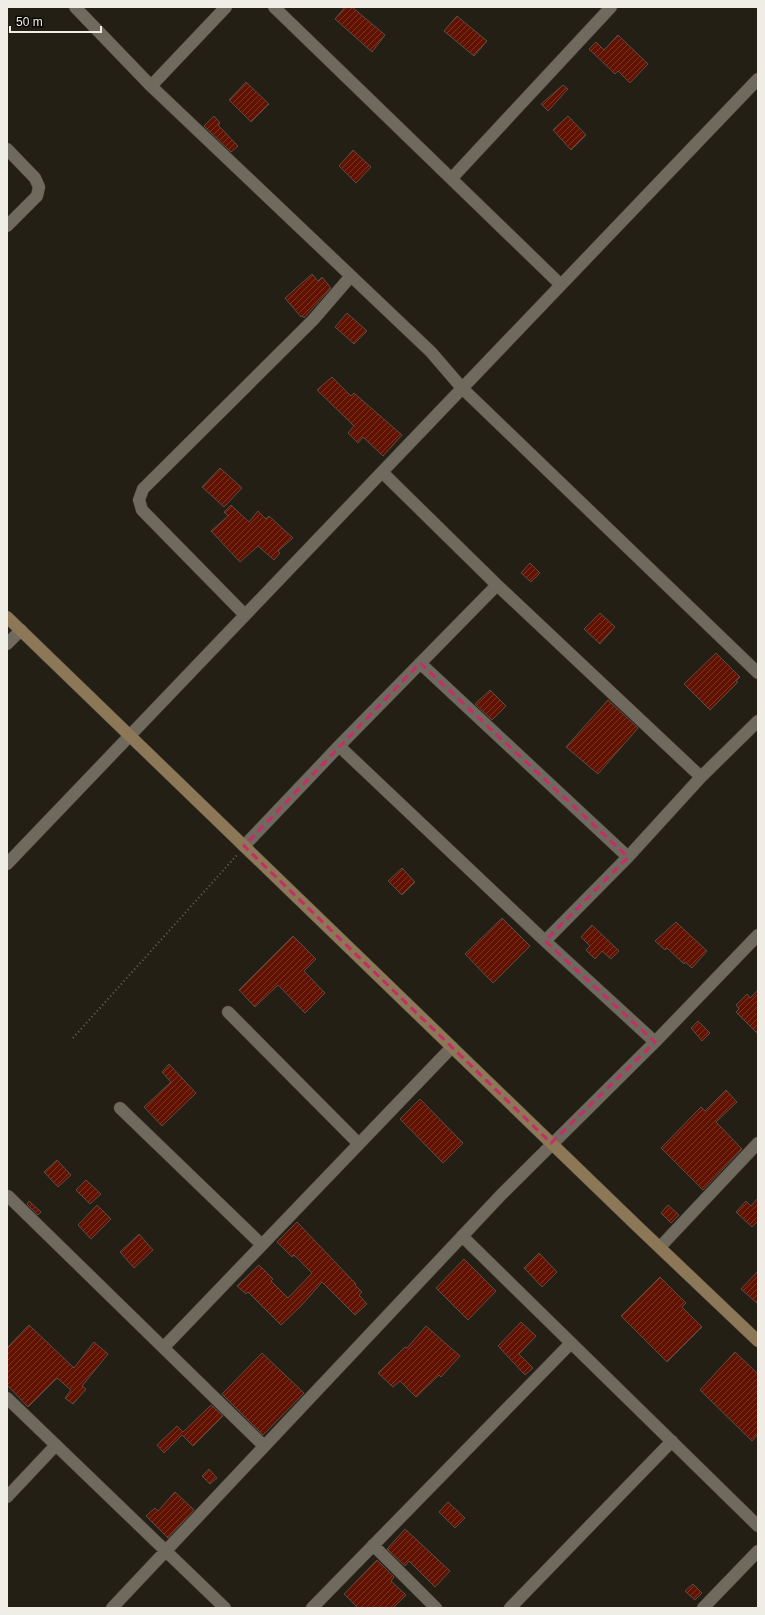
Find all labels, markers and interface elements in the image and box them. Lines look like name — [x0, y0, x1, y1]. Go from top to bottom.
scale bar — [10, 8, 101, 34]
text: 50 m — [16, 15, 43, 29]

